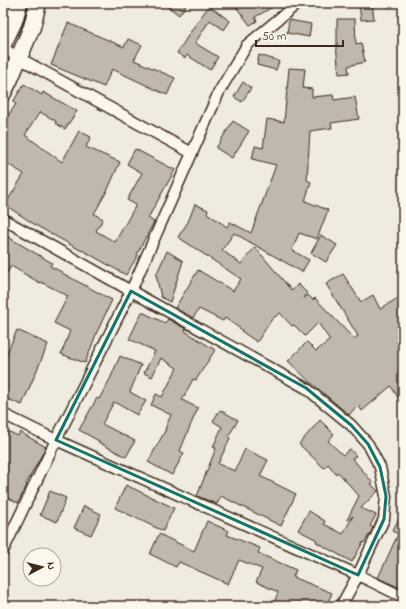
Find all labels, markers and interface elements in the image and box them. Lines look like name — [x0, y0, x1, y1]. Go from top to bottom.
scale bar — [256, 22, 343, 48]
text: 50 m — [262, 28, 286, 46]
north arrow — [22, 547, 62, 587]
text: N — [43, 561, 59, 571]

